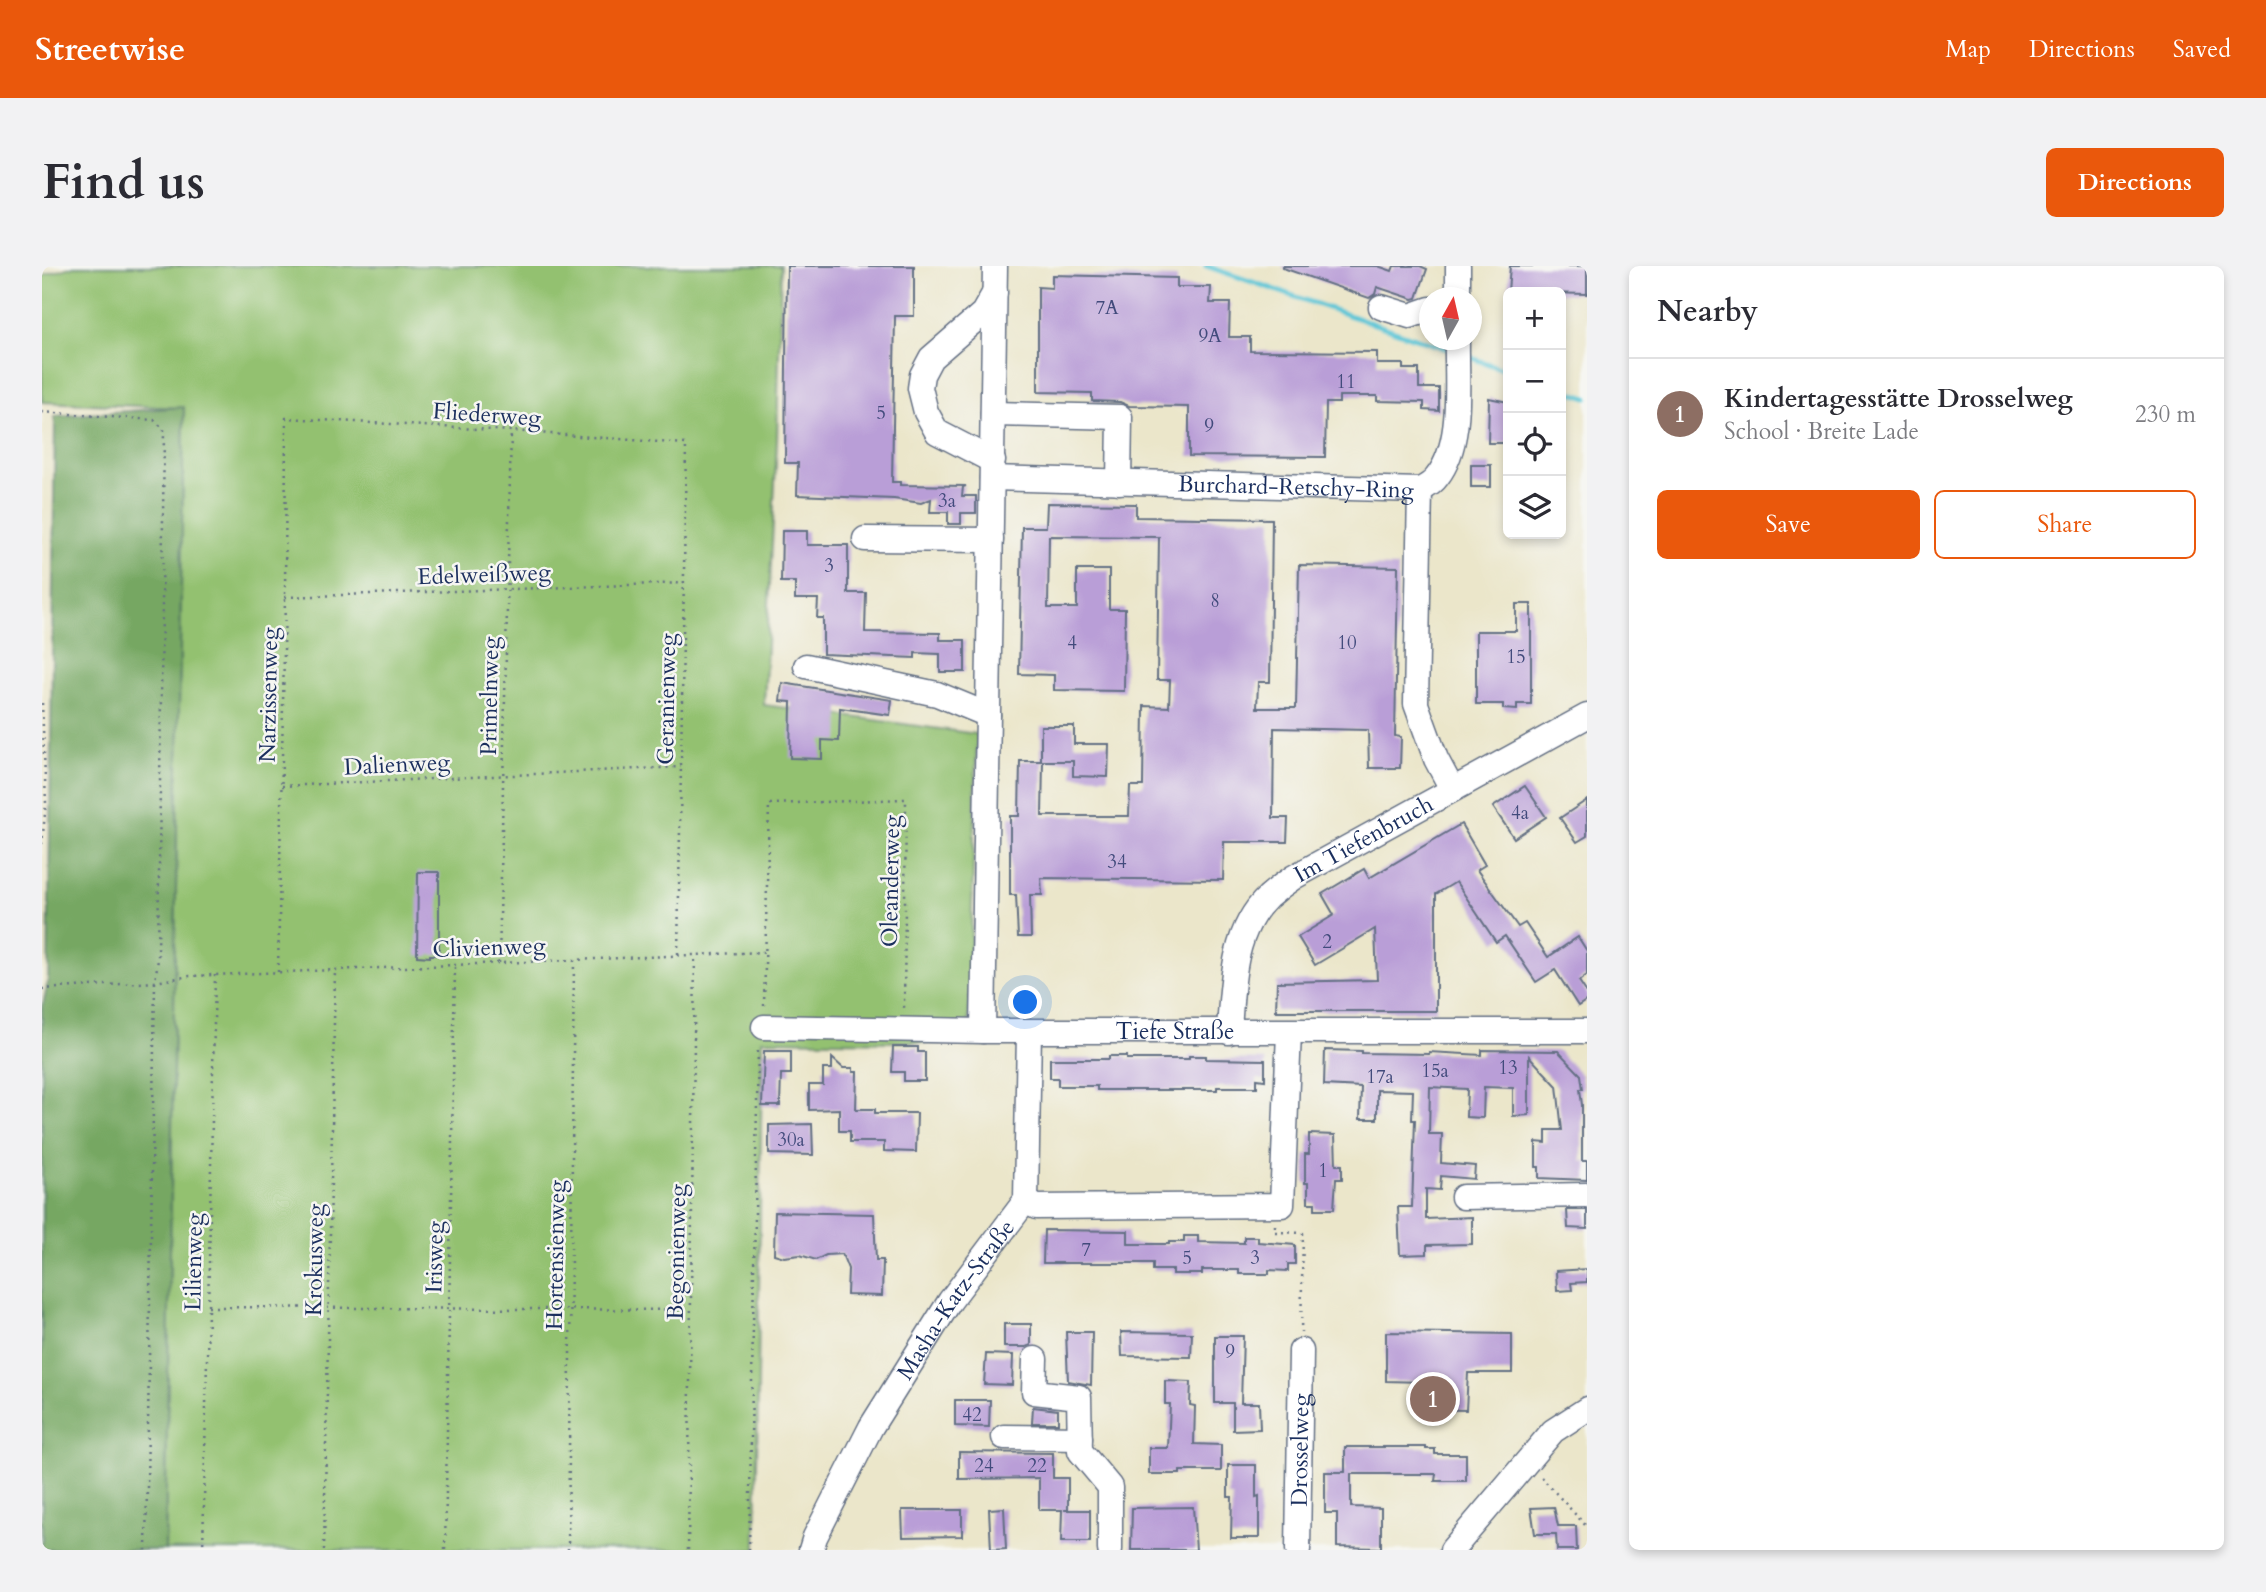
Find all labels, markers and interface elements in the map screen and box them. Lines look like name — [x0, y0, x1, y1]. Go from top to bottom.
text: Streetwise — [35, 27, 185, 72]
text: Map — [1945, 33, 1991, 66]
text: Directions — [2029, 33, 2135, 66]
text: Saved — [2173, 33, 2231, 66]
button: Directions — [2046, 148, 2224, 217]
text: Find us — [42, 149, 205, 216]
north arrow — [1419, 287, 1482, 350]
map controls — [1503, 287, 1566, 539]
button: + — [1503, 287, 1566, 350]
text: Nearby — [1657, 291, 1758, 332]
house number: 7A — [1095, 295, 1119, 321]
house number: 9A — [1198, 323, 1222, 349]
button: − — [1503, 350, 1566, 413]
house number: 11 — [1336, 369, 1356, 395]
text: Kindertagesstätte Drosselweg — [1724, 381, 2073, 416]
street label: Fliederweg — [432, 395, 542, 434]
text: 1 — [1674, 399, 1686, 430]
text: 230 m — [2135, 399, 2196, 430]
house number: 5 — [876, 400, 886, 426]
house number: 9 — [1204, 413, 1214, 439]
button: locate — [1503, 413, 1566, 476]
text: School · Breite Lade — [1724, 416, 1919, 447]
street label: Burchard-Retschy-Ring — [1178, 468, 1414, 506]
button: layers — [1503, 476, 1566, 539]
house number: 3a — [938, 488, 956, 514]
button: Save — [1657, 490, 1920, 559]
button: Share — [1934, 490, 2196, 559]
house number: 3 — [824, 553, 834, 579]
street label: Edelweißweg — [417, 557, 551, 592]
house number: 8 — [1210, 588, 1220, 614]
street label: Narzissenweg — [252, 627, 285, 763]
house number: 4 — [1067, 630, 1077, 656]
house number: 10 — [1337, 630, 1357, 656]
street label: Geranienweg — [650, 633, 683, 765]
street label: Primelnweg — [473, 636, 506, 756]
house number: 15 — [1506, 644, 1526, 670]
street label: Dalienweg — [343, 746, 451, 783]
street label: Im Tiefenbruch — [1288, 788, 1439, 890]
house number: 4a — [1511, 800, 1529, 826]
street label: Oleanderweg — [874, 815, 907, 947]
house number: 34 — [1107, 849, 1127, 875]
house number: 2 — [1322, 929, 1332, 955]
street label: Clivienweg — [432, 930, 546, 965]
your location — [1008, 985, 1042, 1019]
street label: Tiefe Straße — [1116, 1016, 1234, 1047]
house number: 13 — [1498, 1055, 1518, 1081]
house number: 15a — [1421, 1058, 1449, 1084]
house number: 17a — [1366, 1064, 1394, 1090]
house number: 30a — [777, 1127, 805, 1153]
house number: 1 — [1318, 1158, 1328, 1184]
street label: Hortensienweg — [539, 1180, 572, 1330]
street label: Begonienweg — [660, 1184, 693, 1320]
street label: Krokusweg — [298, 1203, 331, 1316]
street label: Lilienweg — [177, 1213, 210, 1311]
street label: Masha-Katz-Straße — [890, 1213, 1022, 1386]
street label: Irisweg — [418, 1221, 451, 1293]
house number: 7 — [1081, 1237, 1091, 1263]
house number: 5 — [1182, 1245, 1192, 1271]
house number: 3 — [1250, 1245, 1260, 1271]
house number: 9 — [1225, 1339, 1235, 1365]
pin: 1 — [1410, 1373, 1456, 1425]
street label: Drosselweg — [1284, 1393, 1316, 1507]
house number: 42 — [962, 1402, 982, 1428]
house number: 24 — [974, 1453, 994, 1479]
house number: 22 — [1027, 1453, 1047, 1479]

